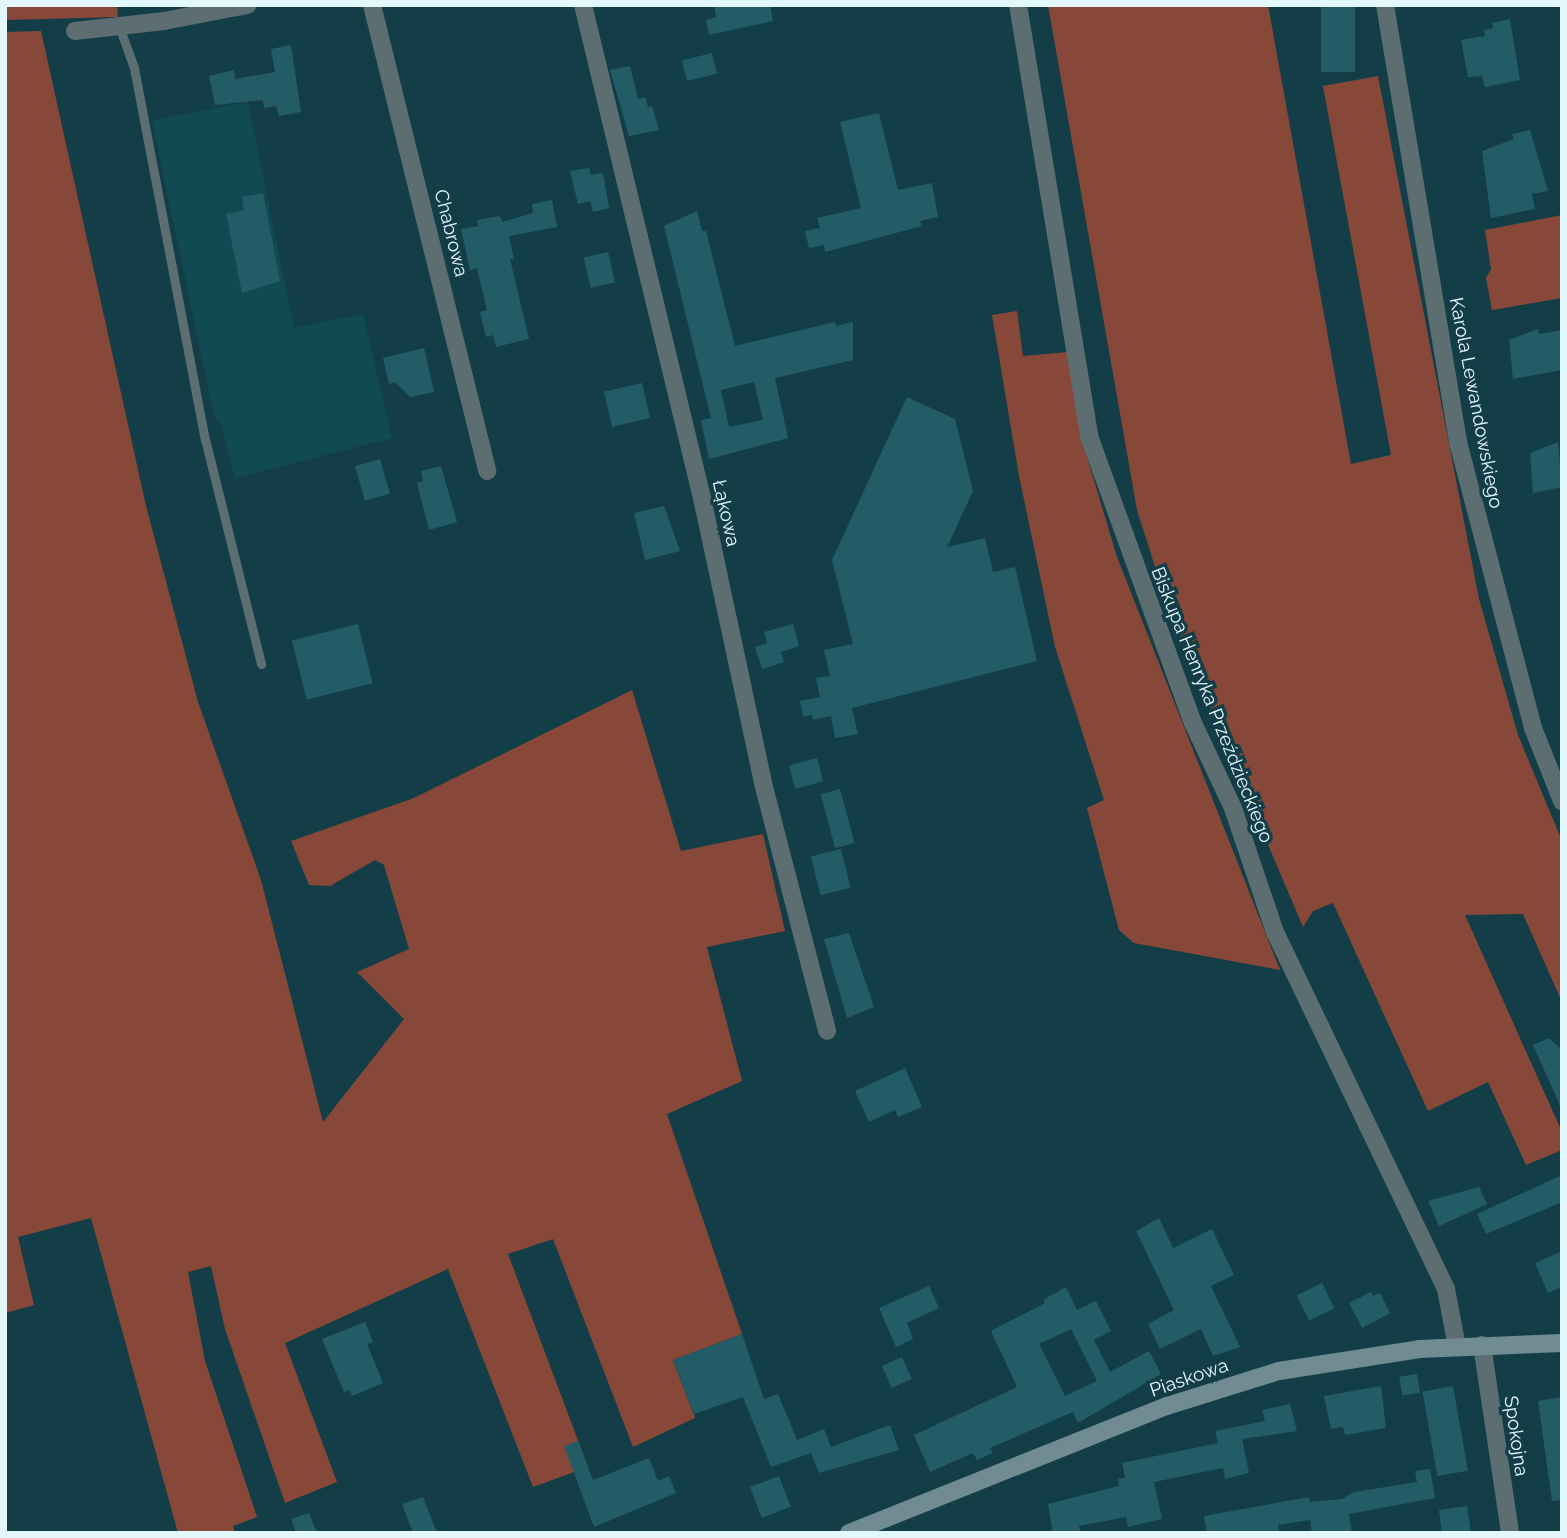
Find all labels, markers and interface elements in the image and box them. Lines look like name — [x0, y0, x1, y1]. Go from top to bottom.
street label: Chabrowa — [429, 187, 473, 279]
street label: Karola Lewandowskiego — [1444, 296, 1508, 510]
street label: Łąkowa — [707, 477, 745, 549]
street label: Biskupa Henryka Przeździeckiego — [1146, 564, 1278, 846]
street label: Piaskowa — [1147, 1354, 1231, 1402]
street label: Spokojna — [1499, 1394, 1533, 1478]

